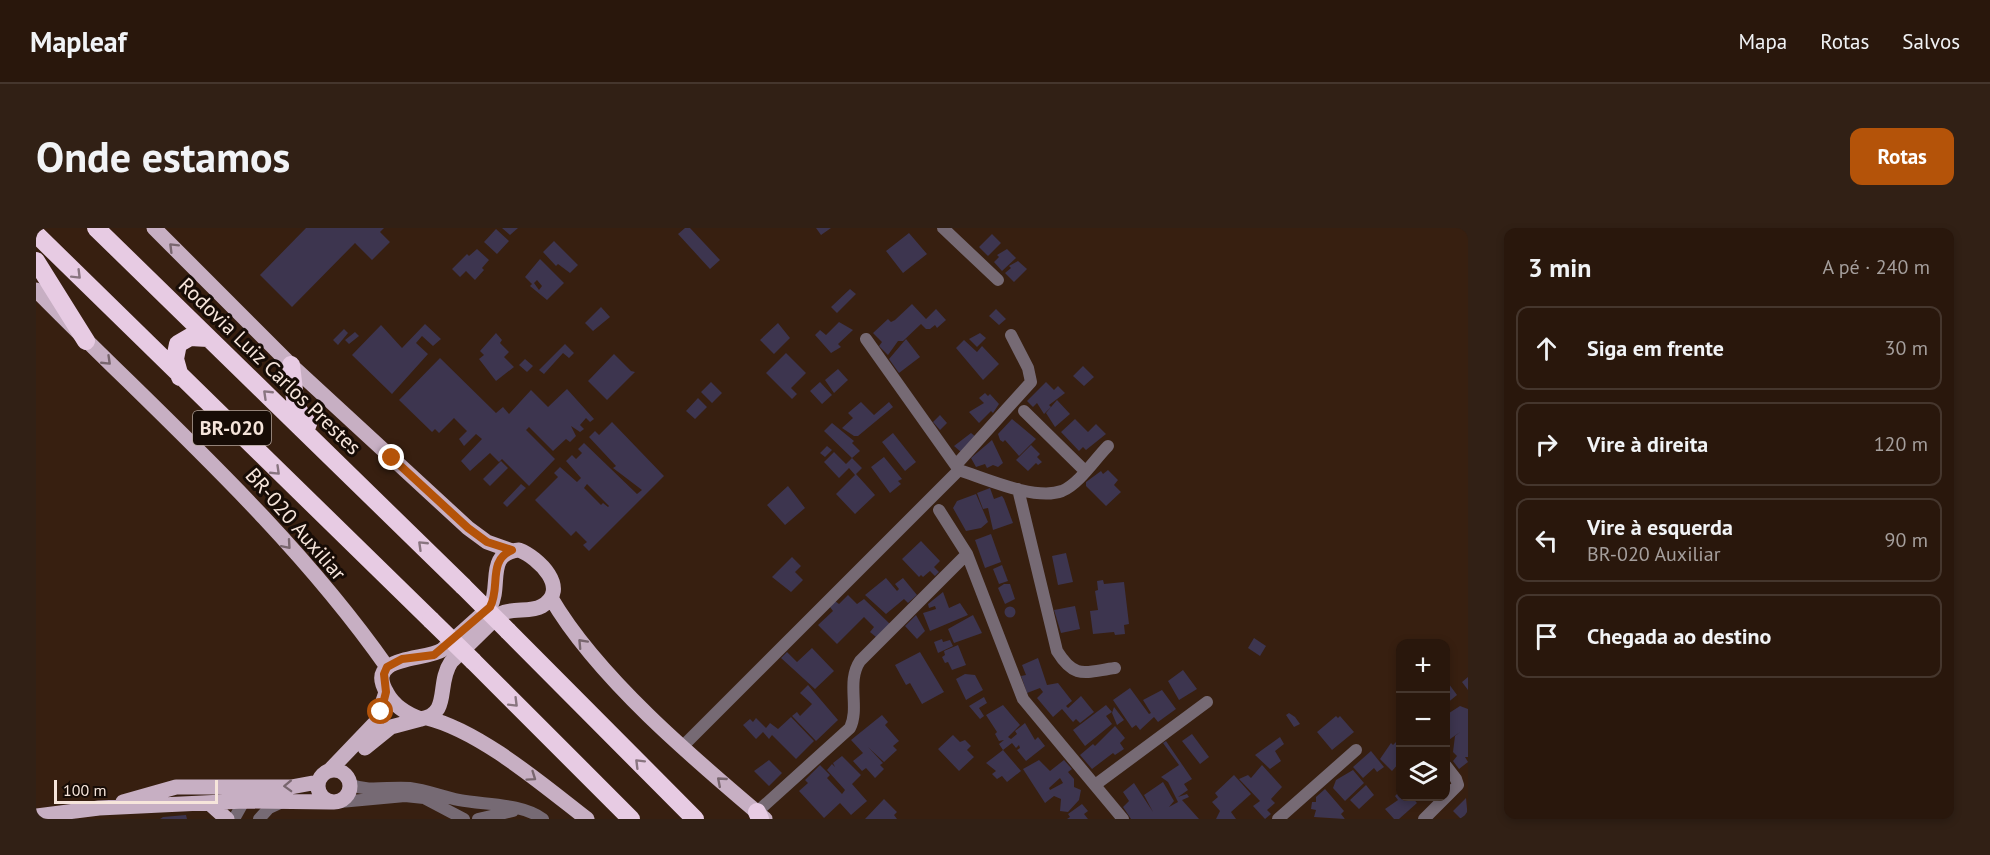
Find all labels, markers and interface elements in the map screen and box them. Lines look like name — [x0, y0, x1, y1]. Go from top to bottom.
text: Mapleaf — [30, 23, 127, 60]
text: Mapa — [1738, 28, 1787, 55]
text: Rotas — [1820, 28, 1869, 55]
text: Salvos — [1902, 28, 1960, 55]
button: Rotas — [1850, 128, 1954, 185]
text: Onde estamos — [36, 129, 290, 184]
one-way arrow — [169, 244, 180, 255]
text: 3 min — [1528, 251, 1591, 284]
text: A pé · 240 m — [1823, 254, 1930, 280]
one-way arrow — [71, 268, 81, 279]
street label: Rodovia Luiz Carlos Prestes — [173, 272, 367, 460]
icon: ahead — [1530, 332, 1563, 365]
text: Siga em frente — [1587, 334, 1724, 362]
text: 30 m — [1885, 335, 1928, 361]
one-way arrow — [99, 353, 110, 364]
one-way arrow — [263, 391, 274, 402]
road number: BR-020 — [193, 411, 271, 445]
icon: right — [1530, 428, 1563, 461]
text: Vire à direita — [1587, 430, 1708, 458]
text: 120 m — [1874, 431, 1928, 457]
route end — [378, 444, 404, 470]
street label: BR-020 Auxiliar — [240, 462, 352, 586]
one-way arrow — [269, 463, 280, 474]
text: Vire à esquerda — [1587, 513, 1733, 541]
icon: left — [1530, 524, 1563, 557]
text: 90 m — [1885, 527, 1928, 553]
one-way arrow — [280, 538, 291, 549]
one-way arrow — [418, 541, 428, 552]
text: BR-020 Auxiliar — [1587, 541, 1720, 567]
icon: arrive — [1530, 620, 1563, 653]
text: Chegada ao destino — [1587, 622, 1771, 650]
map controls — [1396, 639, 1450, 801]
button: + — [1396, 639, 1450, 693]
one-way arrow — [578, 640, 589, 650]
button: − — [1396, 693, 1450, 747]
one-way arrow — [507, 695, 518, 706]
route start — [367, 698, 393, 724]
button: layers — [1396, 747, 1450, 801]
one-way arrow — [635, 759, 646, 770]
one-way arrow — [525, 770, 536, 781]
scale bar — [54, 777, 218, 804]
one-way arrow — [717, 777, 728, 788]
text: 100 m — [63, 780, 106, 800]
one-way arrow — [283, 780, 292, 792]

